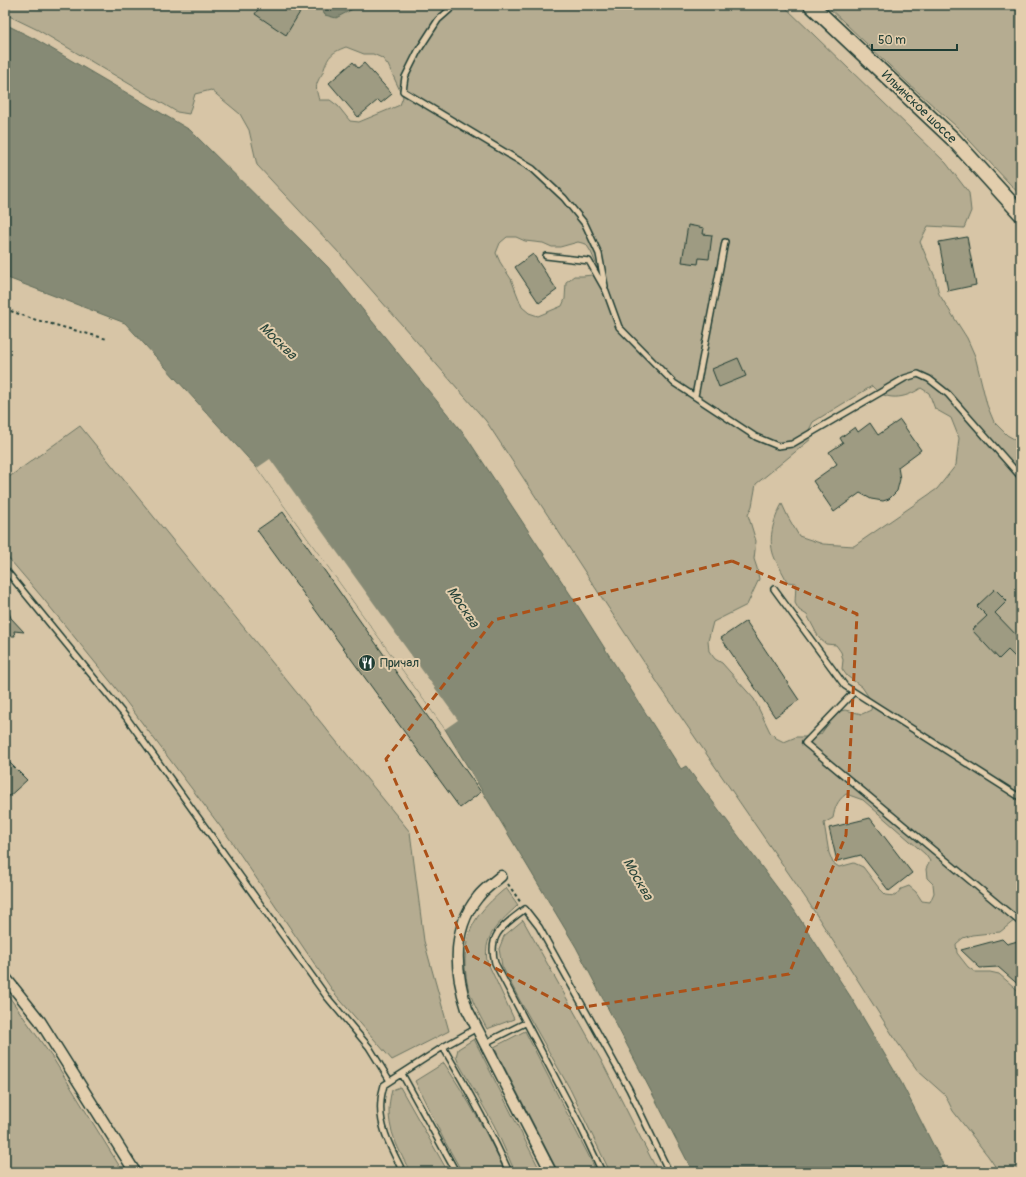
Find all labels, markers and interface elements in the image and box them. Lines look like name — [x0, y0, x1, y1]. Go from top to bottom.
scale bar — [872, 26, 957, 52]
text: 50 m — [878, 33, 906, 48]
street label: Ильинское шоссе — [878, 67, 960, 147]
water label: Москва — [256, 319, 301, 364]
water label: Москва — [443, 583, 484, 632]
restaurant icon: Причал — [357, 653, 377, 673]
place label: Причал — [380, 655, 419, 671]
water label: Москва — [619, 855, 657, 904]

